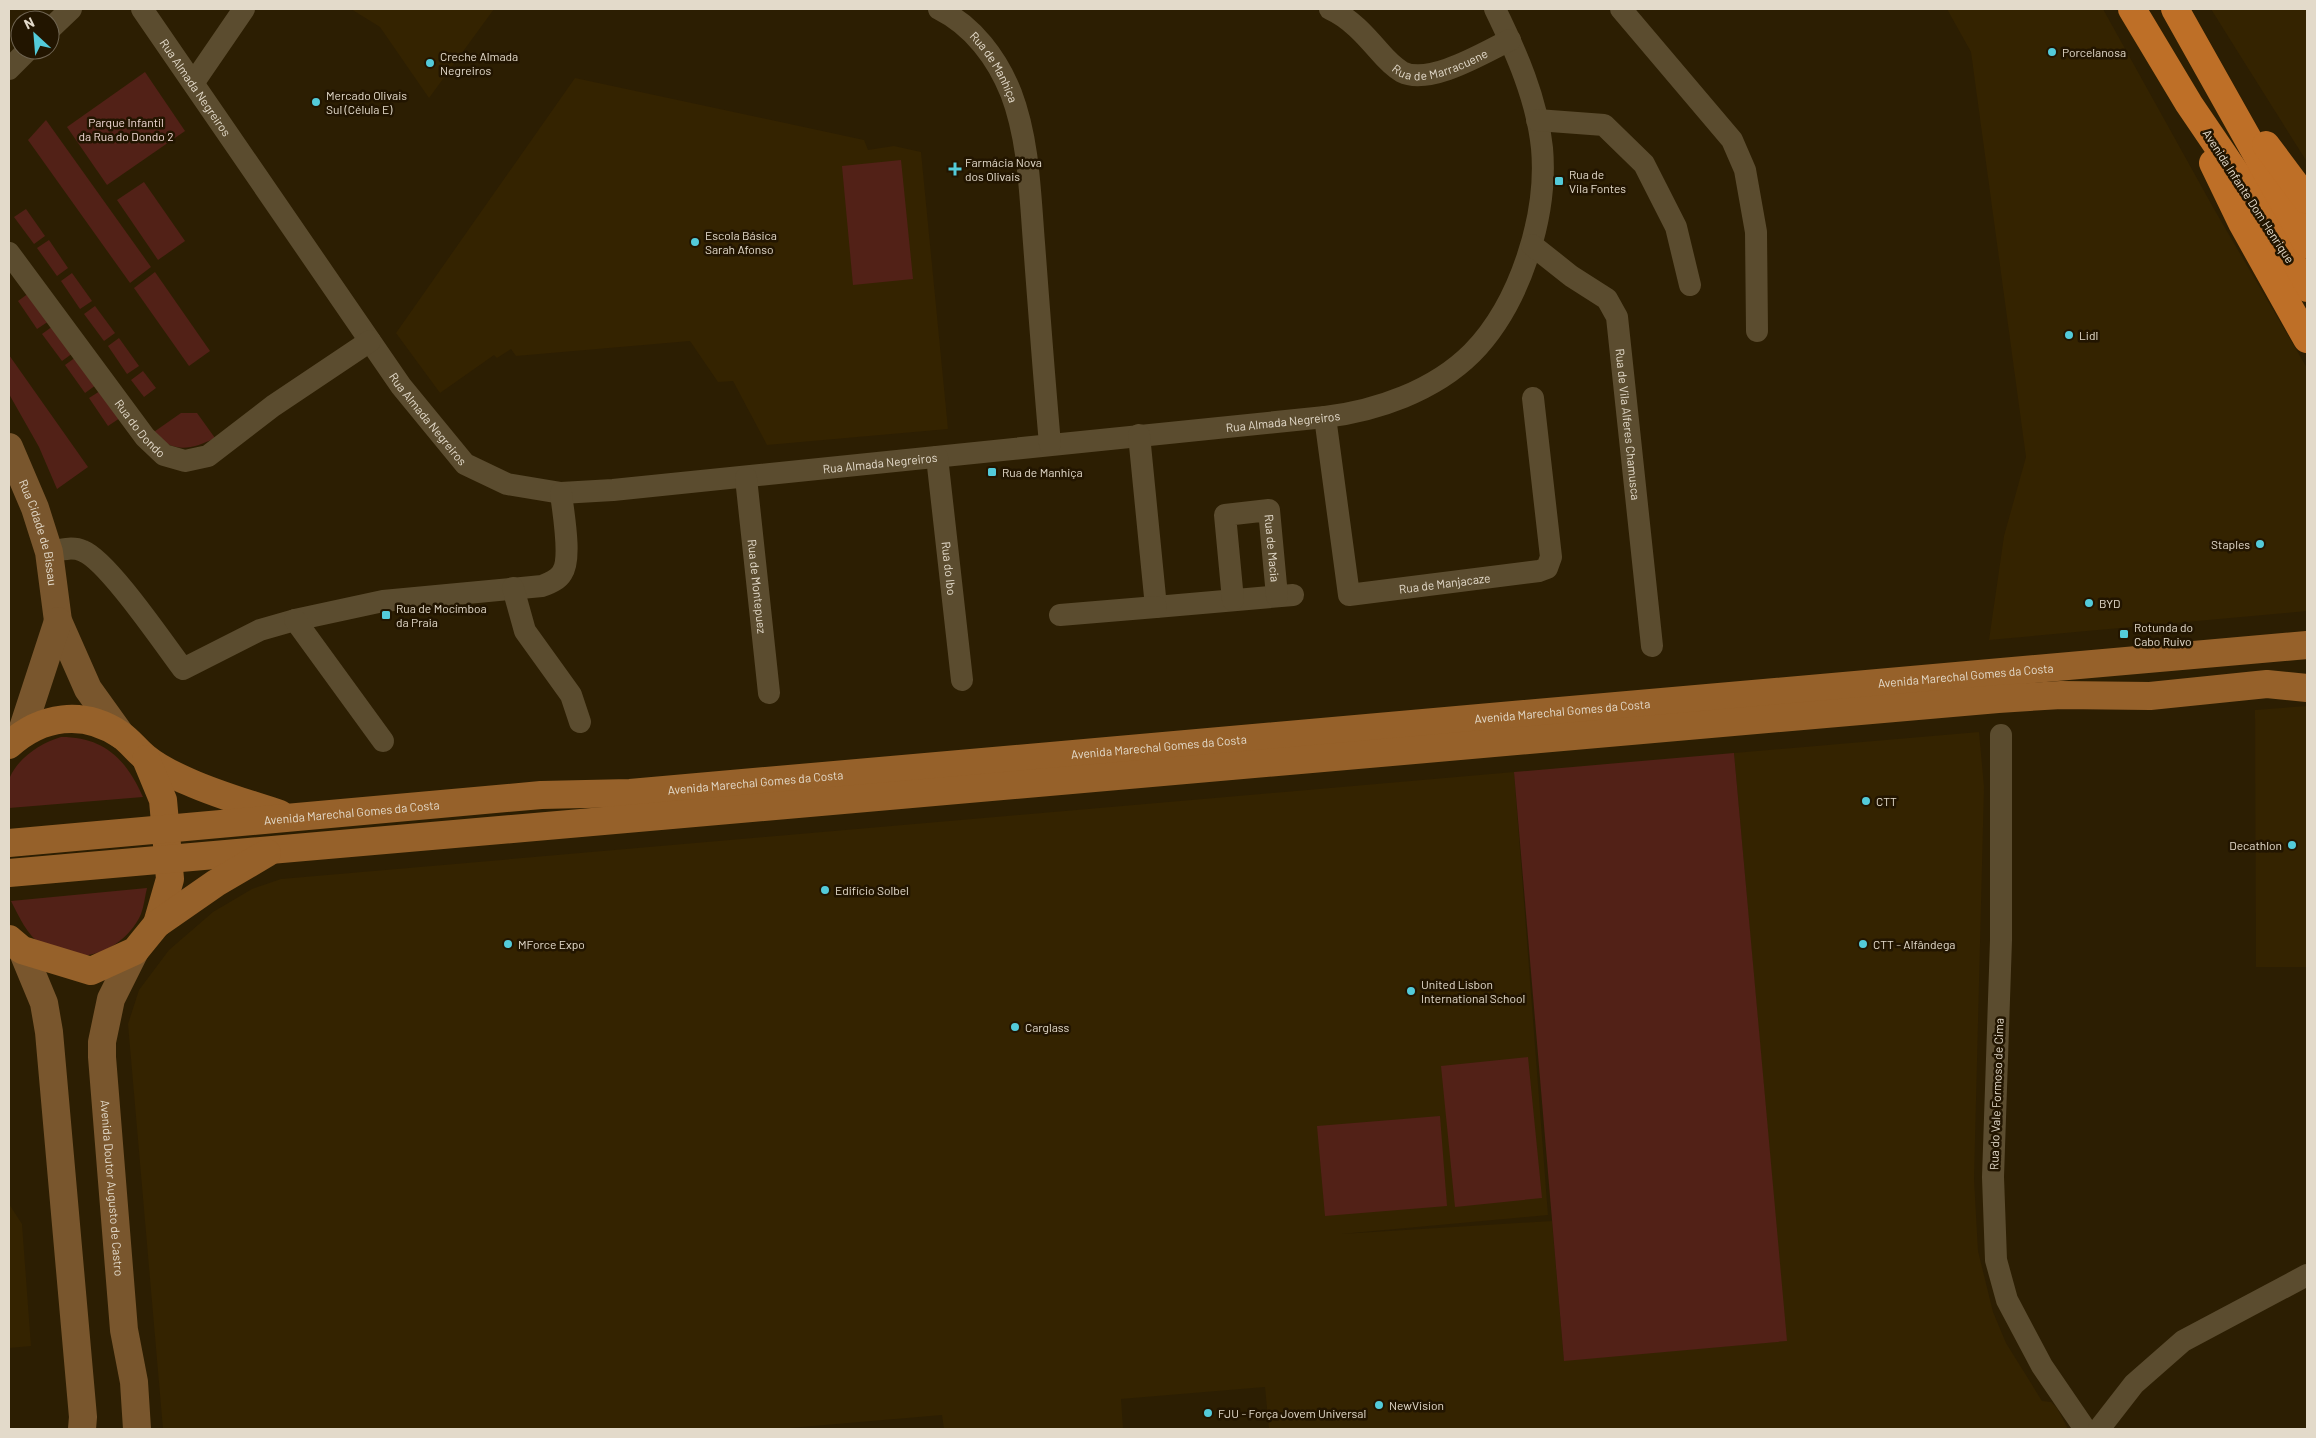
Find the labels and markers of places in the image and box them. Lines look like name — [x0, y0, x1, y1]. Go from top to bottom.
place label: Porcelanosa — [2062, 45, 2126, 59]
marker: Porcelanosa — [2046, 46, 2058, 58]
place label: Creche Almada Negreiros — [440, 49, 518, 77]
marker: Creche Almada Negreiros — [424, 57, 436, 69]
place label: Mercado Olivais Sul (Célula E) — [326, 88, 407, 116]
marker: Mercado Olivais Sul (Célula E) — [310, 96, 322, 108]
place label: Farmácia Nova dos Olivais — [965, 155, 1042, 183]
marker: Farmácia Nova dos Olivais — [949, 163, 961, 175]
place label: Rua de Vila Fontes — [1569, 167, 1626, 195]
marker: Rua de Vila Fontes — [1553, 175, 1565, 187]
place label: Escola Básica Sarah Afonso — [705, 228, 777, 256]
marker: Escola Básica Sarah Afonso — [689, 236, 701, 248]
place label: Lidl — [2079, 328, 2098, 342]
marker: Lidl — [2063, 329, 2075, 341]
place label: Rua de Manhiça — [1002, 465, 1083, 479]
marker: Rua de Manhiça — [986, 466, 998, 478]
place label: Staples — [2211, 537, 2250, 551]
marker: Staples — [2254, 538, 2266, 550]
place label: BYD — [2099, 596, 2120, 610]
marker: BYD — [2083, 597, 2095, 609]
place label: Rua de Mocímboa da Praia — [396, 601, 487, 629]
marker: Rua de Mocímboa da Praia — [380, 609, 392, 621]
place label: Rotunda do Cabo Ruivo — [2134, 620, 2193, 648]
marker: Rotunda do Cabo Ruivo — [2118, 628, 2130, 640]
place label: CTT — [1876, 794, 1897, 808]
marker: CTT — [1860, 795, 1872, 807]
place label: Decathlon — [2229, 838, 2282, 852]
marker: Decathlon — [2286, 839, 2298, 851]
place label: Edifício Solbel — [835, 883, 909, 897]
marker: Edifício Solbel — [819, 884, 831, 896]
place label: MForce Expo — [518, 937, 585, 951]
place label: CTT - Alfândega — [1873, 937, 1955, 951]
marker: MForce Expo — [502, 938, 514, 950]
marker: CTT - Alfândega — [1857, 938, 1869, 950]
place label: United Lisbon International School — [1421, 977, 1525, 1005]
marker: United Lisbon International School — [1405, 985, 1417, 997]
place label: Carglass — [1025, 1020, 1069, 1034]
marker: Carglass — [1009, 1021, 1021, 1033]
place label: NewVision — [1389, 1398, 1444, 1412]
marker: NewVision — [1373, 1399, 1385, 1411]
place label: FJU - Força Jovem Universal — [1218, 1406, 1366, 1420]
marker: FJU - Força Jovem Universal — [1202, 1407, 1214, 1419]

